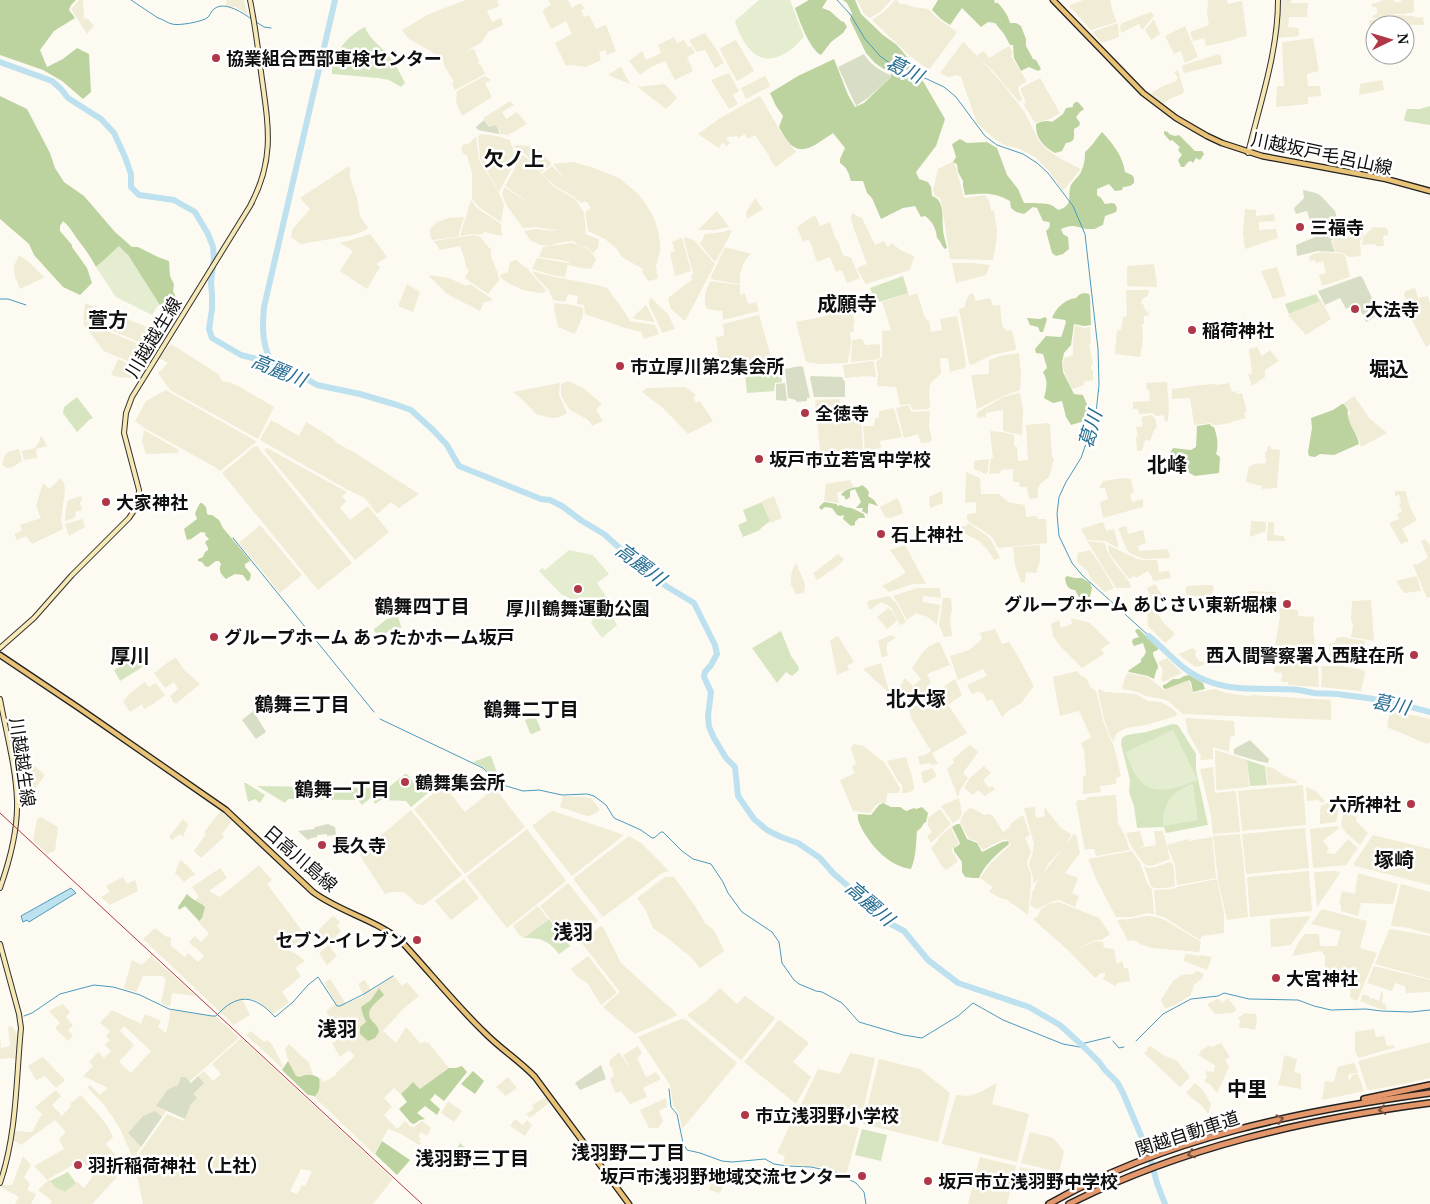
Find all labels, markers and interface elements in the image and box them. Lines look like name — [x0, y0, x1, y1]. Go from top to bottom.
north arrow — [1365, 15, 1415, 65]
text: N — [1394, 32, 1413, 45]
place label: 協業組合西部車検センター — [226, 46, 442, 70]
water label: 葛川 — [882, 49, 930, 90]
marker: 協業組合西部車検センター — [210, 52, 222, 64]
street label: 川越坂戸毛呂山線 — [1249, 126, 1395, 180]
district label: 欠ノ上 — [484, 145, 544, 172]
place label: 三福寺 — [1310, 215, 1364, 239]
marker: 三福寺 — [1294, 221, 1306, 233]
district label: 成願寺 — [817, 290, 877, 317]
street label: 川越越生線 — [120, 292, 186, 382]
place label: 大法寺 — [1365, 297, 1419, 321]
marker: 大法寺 — [1349, 303, 1361, 315]
district label: 萱方 — [88, 306, 128, 333]
place label: 稲荷神社 — [1202, 318, 1274, 342]
marker: 稲荷神社 — [1186, 324, 1198, 336]
water label: 高麗川 — [248, 347, 312, 393]
place label: 市立厚川第2集会所 — [630, 354, 784, 378]
district label: 堀込 — [1369, 355, 1409, 382]
marker: 市立厚川第2集会所 — [614, 360, 626, 372]
place label: 全徳寺 — [815, 401, 869, 425]
water label: 葛川 — [1072, 405, 1108, 451]
marker: 全徳寺 — [799, 407, 811, 419]
place label: 坂戸市立若宮中学校 — [769, 447, 931, 471]
district label: 北峰 — [1147, 451, 1187, 478]
marker: 坂戸市立若宮中学校 — [753, 453, 765, 465]
place label: 大家神社 — [116, 490, 188, 514]
marker: 大家神社 — [100, 496, 112, 508]
place label: 石上神社 — [891, 522, 963, 546]
marker: 石上神社 — [875, 528, 887, 540]
water label: 高麗川 — [610, 536, 673, 593]
marker: 厚川鶴舞運動公園 — [572, 583, 584, 595]
place label: グループホーム あじさい東新堀棟 — [1004, 592, 1277, 616]
district label: 鶴舞四丁目 — [374, 593, 470, 619]
place label: 厚川鶴舞運動公園 — [506, 596, 650, 620]
marker: グループホーム あじさい東新堀棟 — [1281, 598, 1293, 610]
place label: グループホーム あったかホーム坂戸 — [224, 625, 515, 649]
marker: グループホーム あったかホーム坂戸 — [208, 631, 220, 643]
district label: 厚川 — [110, 642, 150, 669]
place label: 西入間警察署入西駐在所 — [1206, 643, 1404, 667]
marker: 西入間警察署入西駐在所 — [1408, 649, 1420, 661]
district label: 北大塚 — [886, 685, 946, 712]
water label: 葛川 — [1370, 687, 1414, 721]
district label: 鶴舞三丁目 — [254, 691, 350, 717]
district label: 鶴舞二丁目 — [483, 696, 579, 722]
street label: 川越越生線 — [5, 716, 41, 808]
place label: 鶴舞集会所 — [415, 770, 505, 794]
district label: 鶴舞一丁目 — [294, 776, 390, 802]
marker: 鶴舞集会所 — [399, 776, 411, 788]
place label: 六所神社 — [1329, 792, 1401, 816]
marker: 六所神社 — [1405, 798, 1417, 810]
street label: 日高川島線 — [259, 819, 343, 897]
place label: 長久寺 — [332, 833, 386, 857]
marker: 長久寺 — [316, 839, 328, 851]
district label: 塚崎 — [1374, 846, 1414, 873]
water label: 高麗川 — [840, 874, 902, 933]
district label: 浅羽 — [553, 918, 593, 945]
place label: セブン-イレブン — [275, 928, 407, 952]
marker: セブン-イレブン — [411, 934, 423, 946]
place label: 大宮神社 — [1286, 966, 1358, 990]
marker: 大宮神社 — [1270, 972, 1282, 984]
district label: 浅羽 — [317, 1015, 357, 1042]
district label: 中里 — [1227, 1075, 1267, 1102]
place label: 市立浅羽野小学校 — [755, 1103, 899, 1127]
one-way arrow — [1377, 1104, 1386, 1114]
street label: 関越自動車道 — [1132, 1105, 1242, 1161]
marker: 市立浅羽野小学校 — [739, 1109, 751, 1121]
one-way arrow — [1276, 1114, 1285, 1125]
district label: 浅羽野二丁目 — [571, 1139, 685, 1165]
district label: 浅羽野三丁目 — [415, 1145, 529, 1171]
one-way arrow — [1187, 1148, 1195, 1158]
place label: 羽折稲荷神社（上社） — [88, 1153, 268, 1177]
marker: 羽折稲荷神社（上社） — [72, 1159, 84, 1171]
place label: 坂戸市浅羽野地域交流センター — [600, 1164, 852, 1188]
place label: 坂戸市立浅羽野中学校 — [938, 1169, 1118, 1193]
marker: 坂戸市浅羽野地域交流センター — [856, 1170, 868, 1182]
marker: 坂戸市立浅羽野中学校 — [922, 1175, 934, 1187]

